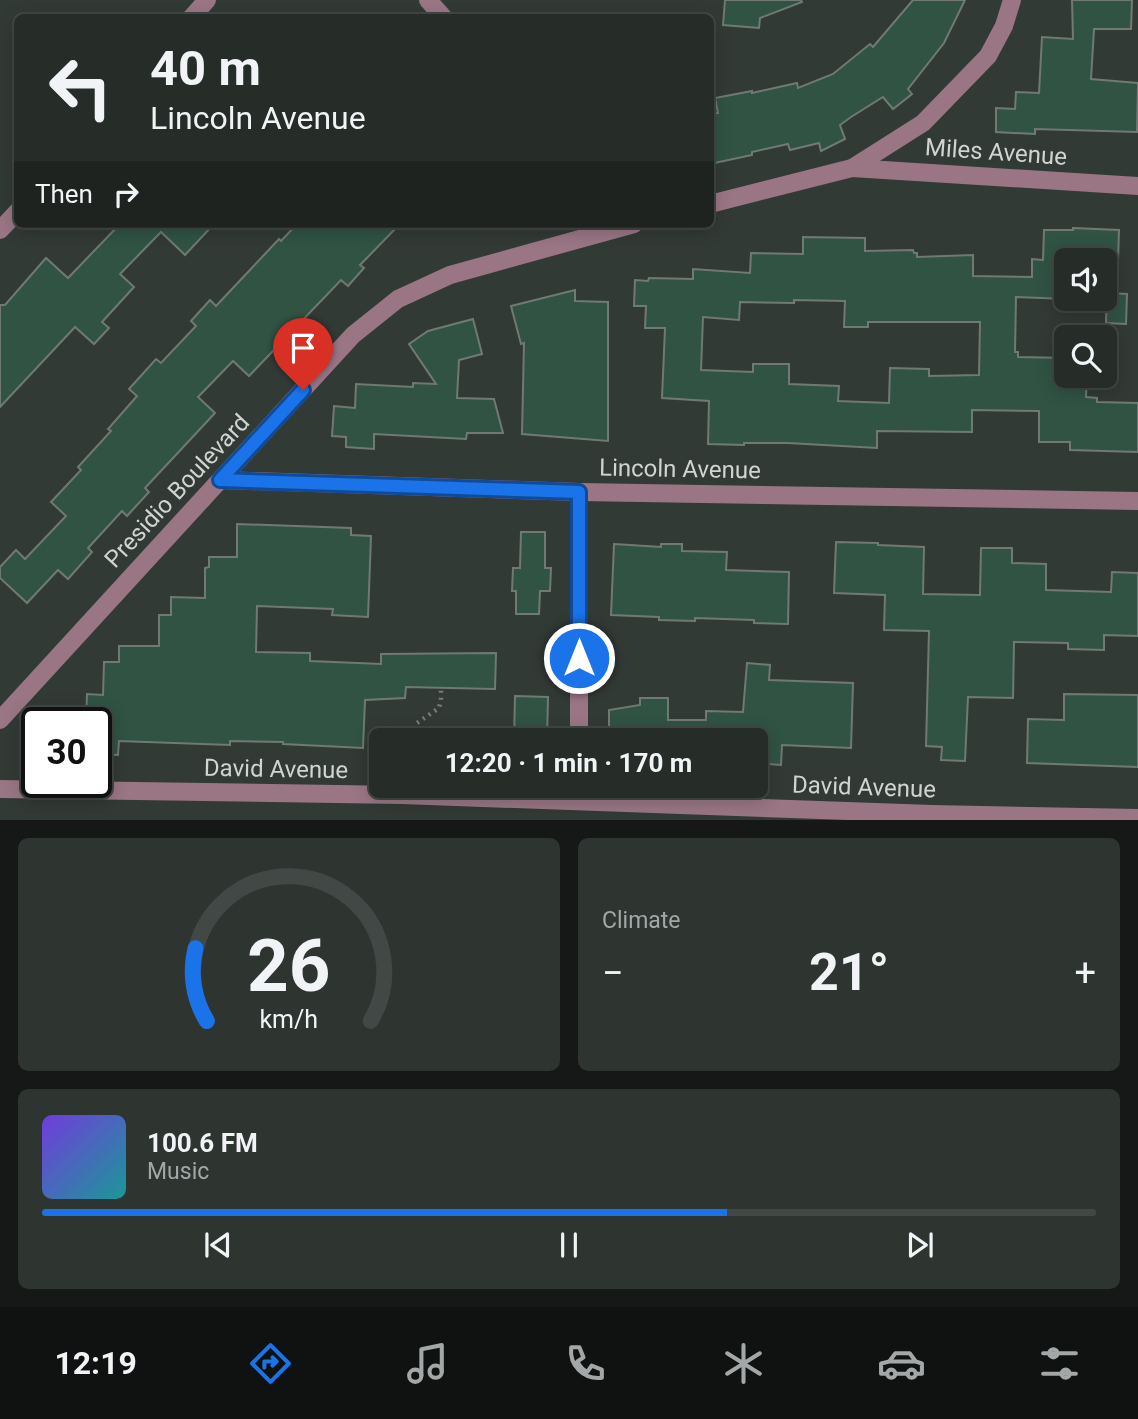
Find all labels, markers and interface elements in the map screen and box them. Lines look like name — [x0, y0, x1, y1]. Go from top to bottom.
text: 40 m — [150, 40, 261, 97]
icon: left — [35, 42, 126, 133]
text: Lincoln Avenue — [150, 99, 366, 137]
street label: Miles Avenue — [924, 133, 1068, 171]
icon: right — [107, 175, 145, 213]
text: Then — [35, 179, 93, 209]
map controls — [1054, 248, 1117, 388]
button: sound — [1054, 248, 1117, 311]
pin — [273, 318, 333, 390]
button: search — [1054, 325, 1117, 388]
icon: arrive — [284, 329, 322, 367]
street label: Presidio Boulevard — [99, 409, 255, 573]
street label: Lincoln Avenue — [599, 454, 761, 484]
position arrow — [542, 621, 616, 695]
speed limit sign: 30 — [21, 707, 112, 798]
text: 12:20 · 1 min · 170 m — [445, 748, 692, 778]
street label: David Avenue — [204, 754, 348, 784]
street label: David Avenue — [792, 770, 936, 804]
text: Climate — [602, 907, 681, 934]
text: 26 — [247, 923, 331, 1009]
text: 21° — [809, 942, 889, 1003]
text: − — [602, 951, 624, 995]
text: + — [1074, 951, 1096, 995]
text: km/h — [260, 1004, 318, 1033]
text: 100.6 FM — [147, 1128, 258, 1158]
text: Music — [147, 1158, 209, 1185]
icon: previous — [199, 1226, 237, 1264]
icon: pause — [550, 1226, 588, 1264]
icon: next — [901, 1226, 939, 1264]
icon: directions — [246, 1339, 295, 1388]
icon: music — [403, 1339, 452, 1388]
icon: phone — [561, 1339, 610, 1388]
icon: climate — [719, 1339, 768, 1388]
icon: car — [877, 1339, 926, 1388]
icon: filters — [1035, 1339, 1084, 1388]
text: 12:19 — [54, 1344, 137, 1382]

